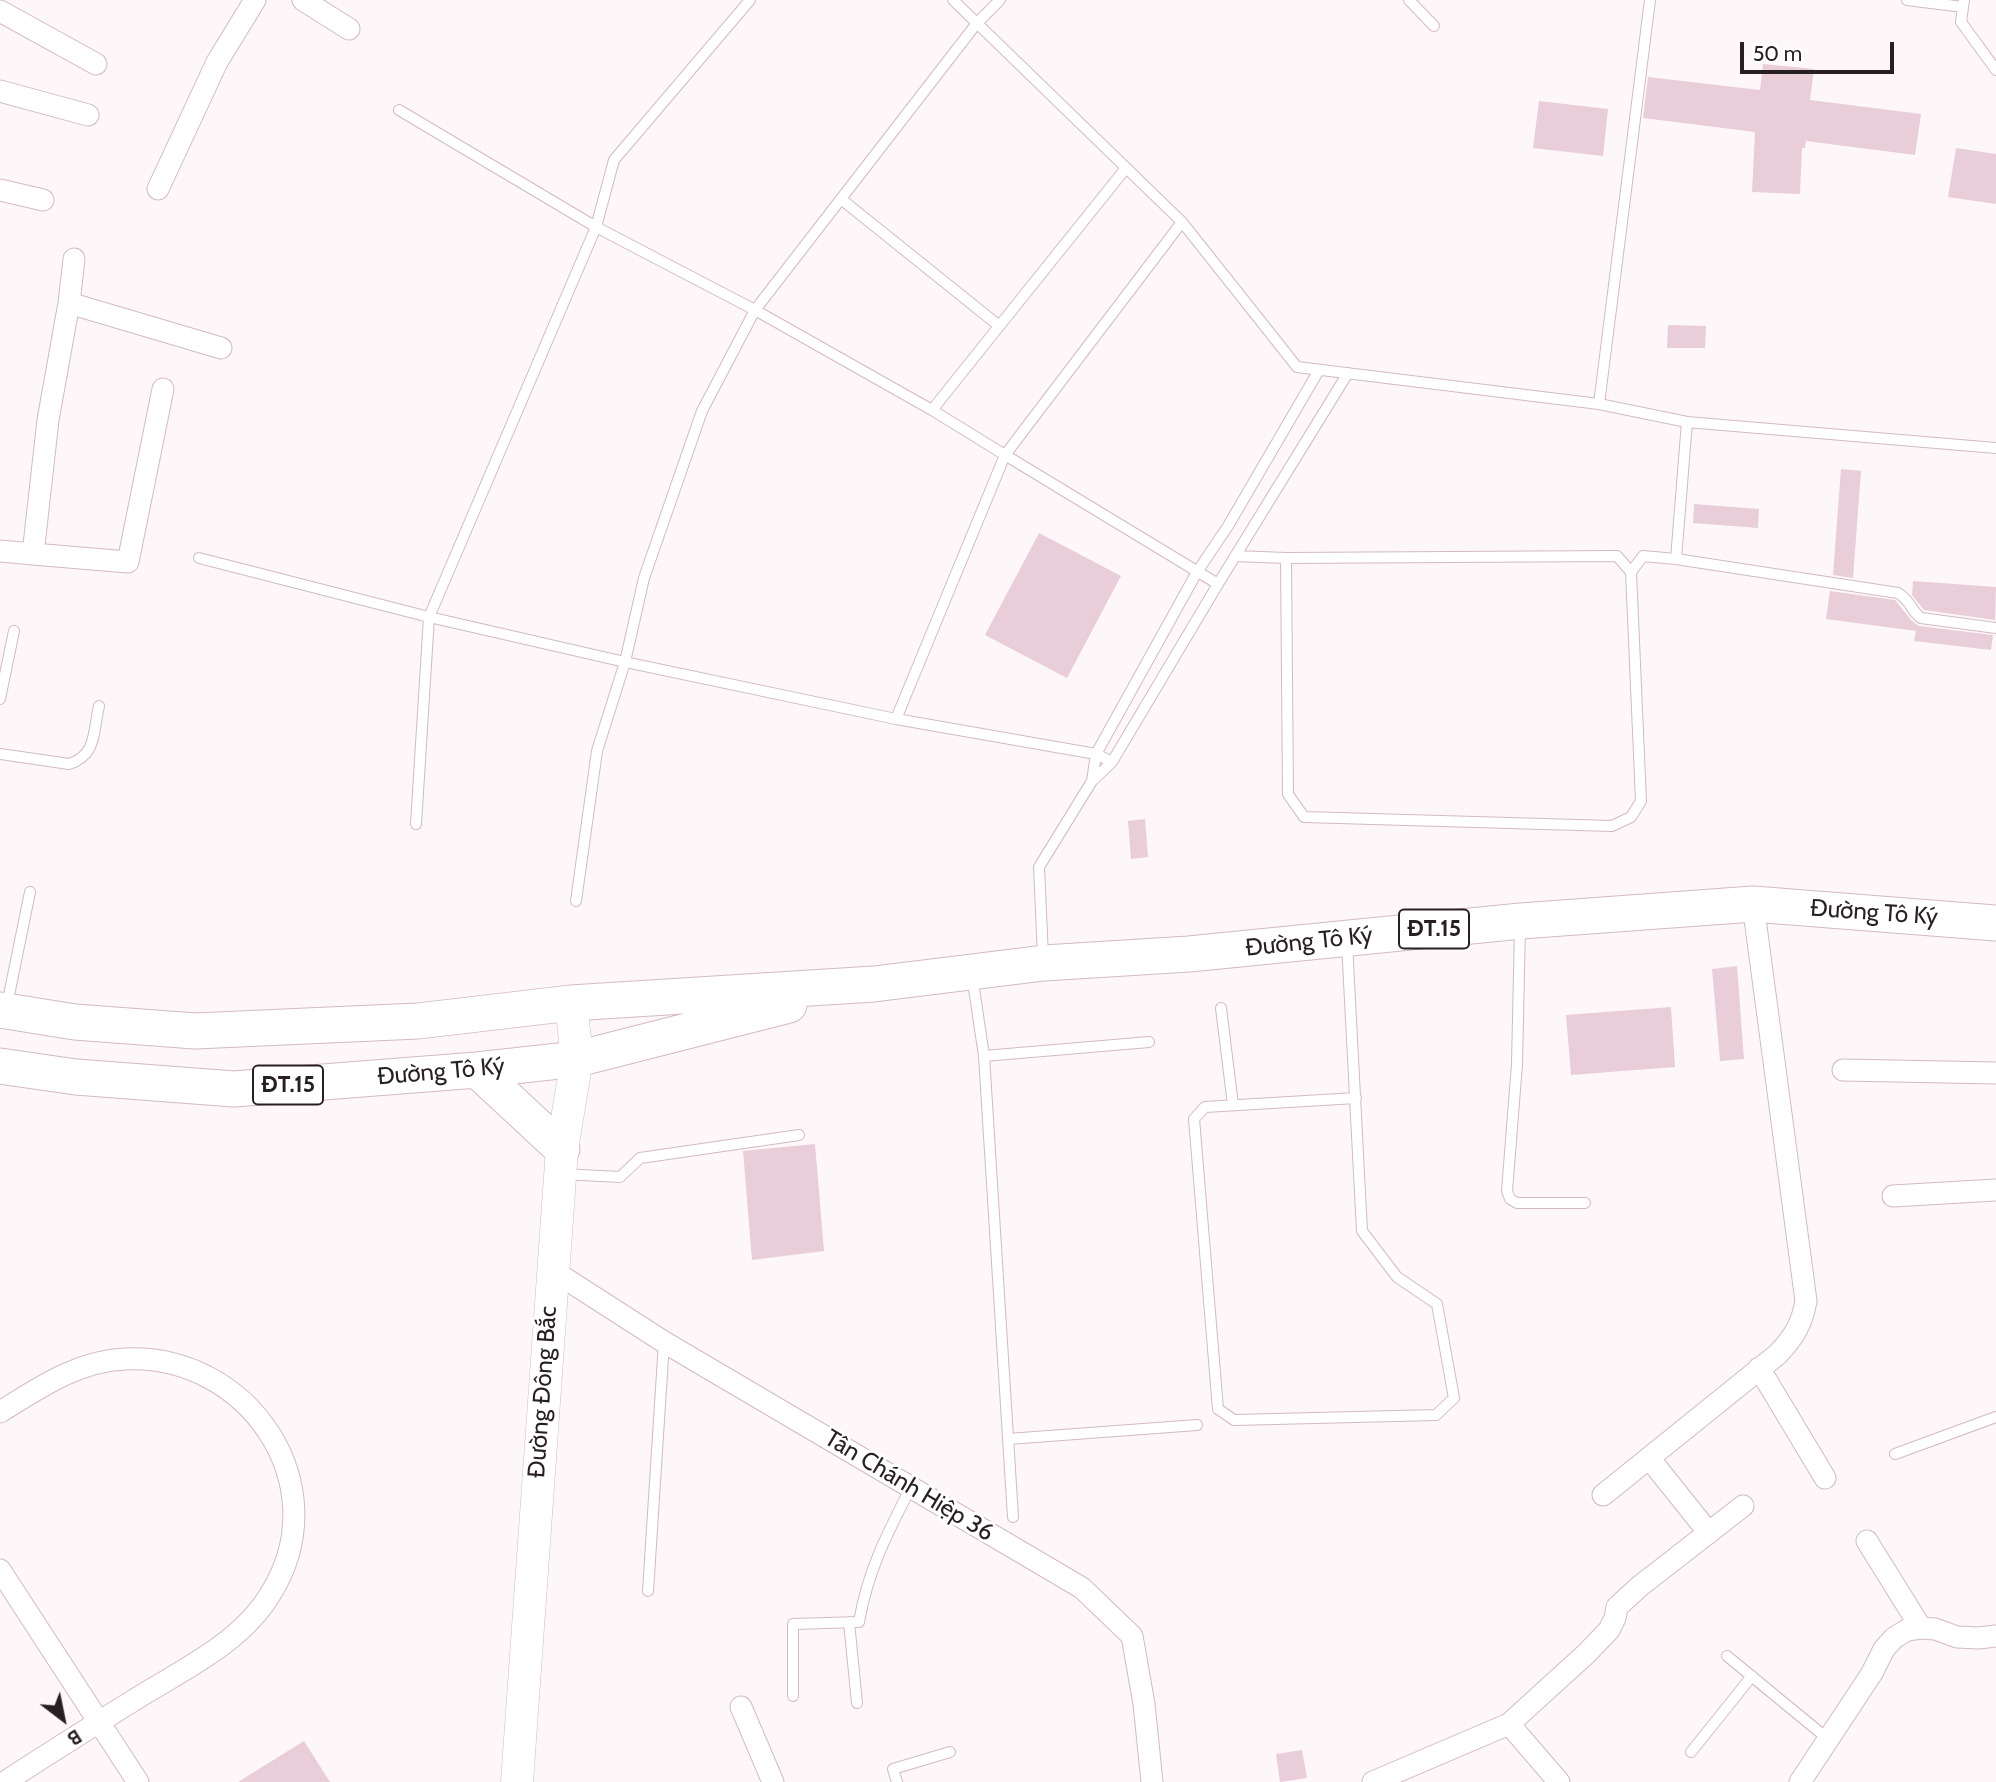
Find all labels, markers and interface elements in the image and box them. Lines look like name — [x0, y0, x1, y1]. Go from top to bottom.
scale bar — [1744, 28, 1898, 72]
text: 50 m — [1753, 41, 1802, 66]
street label: Đường Tô Ký — [1809, 894, 1939, 932]
road number: ĐT.15 — [1399, 910, 1469, 948]
street label: Đường Tô Ký — [1244, 921, 1374, 963]
street label: Đường Tô Ký — [376, 1052, 506, 1092]
road number: ĐT.15 — [253, 1066, 323, 1104]
street label: Đường Đông Bắc — [523, 1305, 563, 1479]
street label: Tân Chánh Hiệp 36 — [819, 1424, 999, 1548]
north arrow — [28, 1684, 98, 1754]
text: B — [63, 1724, 86, 1750]

